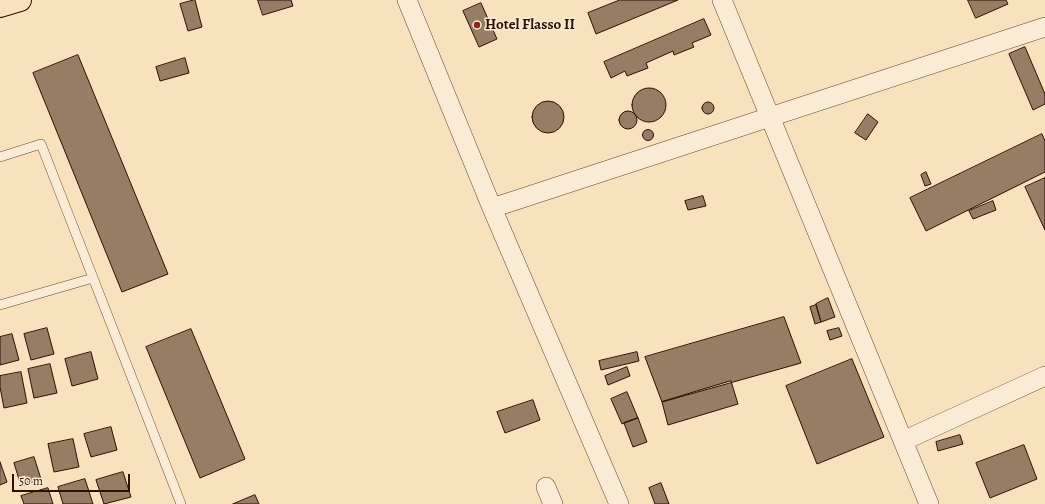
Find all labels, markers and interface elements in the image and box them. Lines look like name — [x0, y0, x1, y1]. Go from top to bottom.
place label: Hotel Flasso II — [485, 16, 575, 34]
marker: Hotel Flasso II — [472, 20, 482, 30]
scale bar — [14, 466, 132, 492]
text: 50 m — [19, 473, 43, 489]

